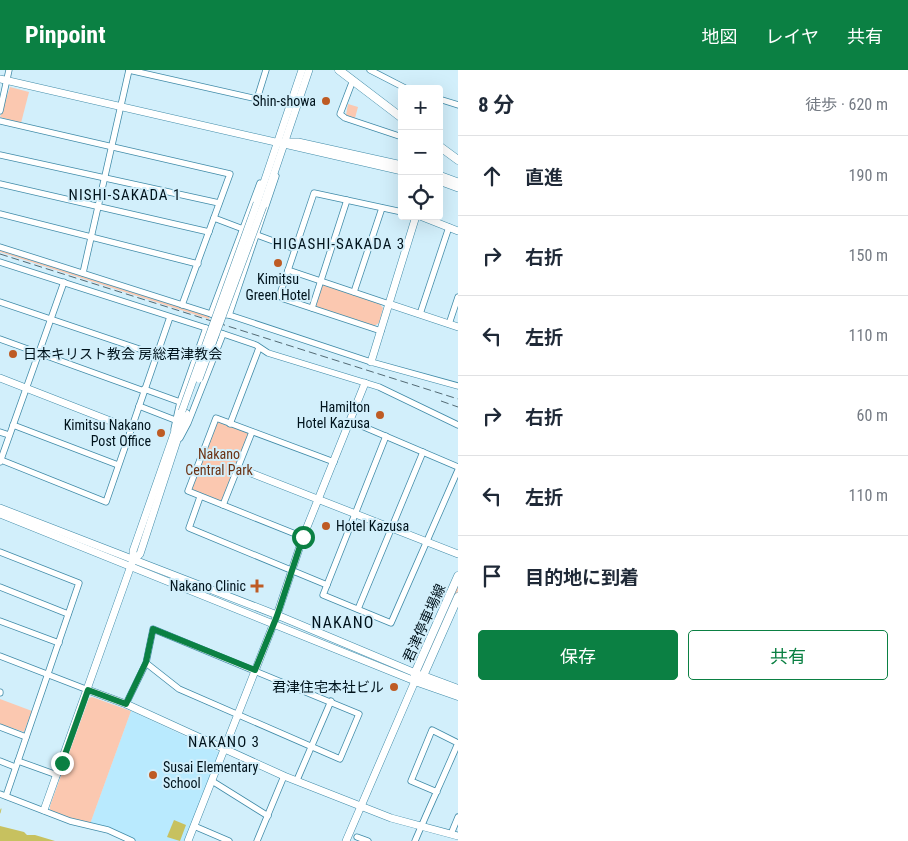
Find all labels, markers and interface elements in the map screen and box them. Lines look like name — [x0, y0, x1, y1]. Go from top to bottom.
text: Pinpoint — [25, 21, 106, 49]
text: 地図 — [702, 26, 738, 47]
text: レイヤ — [766, 26, 819, 47]
text: 共有 — [847, 26, 883, 47]
map controls — [398, 85, 443, 220]
button: + — [398, 85, 443, 130]
place label: Shin-showa — [253, 93, 316, 109]
text: 8 分 — [478, 93, 514, 117]
marker: Shin-showa — [320, 95, 332, 107]
text: 徒歩 · 620 m — [805, 95, 888, 114]
button: − — [398, 130, 443, 175]
icon: ahead — [478, 162, 506, 190]
text: 直進 — [525, 166, 563, 189]
text: 190 m — [849, 166, 888, 185]
button: locate — [398, 175, 443, 220]
district label: NISHI-SAKADA 1 — [69, 186, 181, 204]
district label: HIGASHI-SAKADA 3 — [273, 235, 405, 253]
icon: right — [478, 242, 506, 270]
text: 右折 — [525, 246, 563, 269]
text: 150 m — [849, 246, 888, 265]
marker: Kimitsu Green Hotel — [272, 257, 284, 269]
place label: Kimitsu Green Hotel — [245, 271, 311, 303]
icon: left — [478, 322, 506, 350]
text: 左折 — [525, 326, 563, 349]
text: 110 m — [849, 326, 888, 345]
place label: 日本キリスト教会 房総君津教会 — [23, 346, 222, 362]
marker: 日本キリスト教会 房総君津教会 — [7, 348, 19, 360]
place label: Hamilton Hotel Kazusa — [297, 399, 370, 431]
icon: right — [478, 402, 506, 430]
text: 右折 — [525, 406, 563, 429]
text: 60 m — [856, 406, 888, 425]
marker: Hamilton Hotel Kazusa — [374, 409, 386, 421]
place label: Kimitsu Nakano Post Office — [64, 417, 151, 449]
marker: Kimitsu Nakano Post Office — [155, 427, 167, 439]
park label: Nakano Central Park — [185, 446, 253, 478]
icon: left — [478, 482, 506, 510]
text: 左折 — [525, 486, 563, 509]
text: 110 m — [849, 486, 888, 505]
place label: Hotel Kazusa — [336, 518, 409, 534]
marker: Hotel Kazusa — [320, 520, 332, 532]
route start — [292, 526, 315, 549]
icon: arrive — [478, 562, 506, 590]
text: 目的地に到着 — [525, 566, 639, 589]
place label: Nakano Clinic — [170, 578, 246, 594]
marker: Nakano Clinic — [250, 579, 264, 593]
street label: 君津停車場線 — [400, 581, 448, 665]
district label: NAKANO — [312, 613, 374, 632]
button: 保存 — [478, 630, 678, 680]
button: 共有 — [688, 630, 888, 680]
place label: 君津住宅本社ビル — [272, 679, 384, 695]
marker: 君津住宅本社ビル — [388, 681, 400, 693]
district label: NAKANO 3 — [188, 733, 260, 751]
route end — [51, 752, 74, 775]
place label: Susai Elementary School — [163, 759, 258, 791]
marker: Susai Elementary School — [147, 769, 159, 781]

